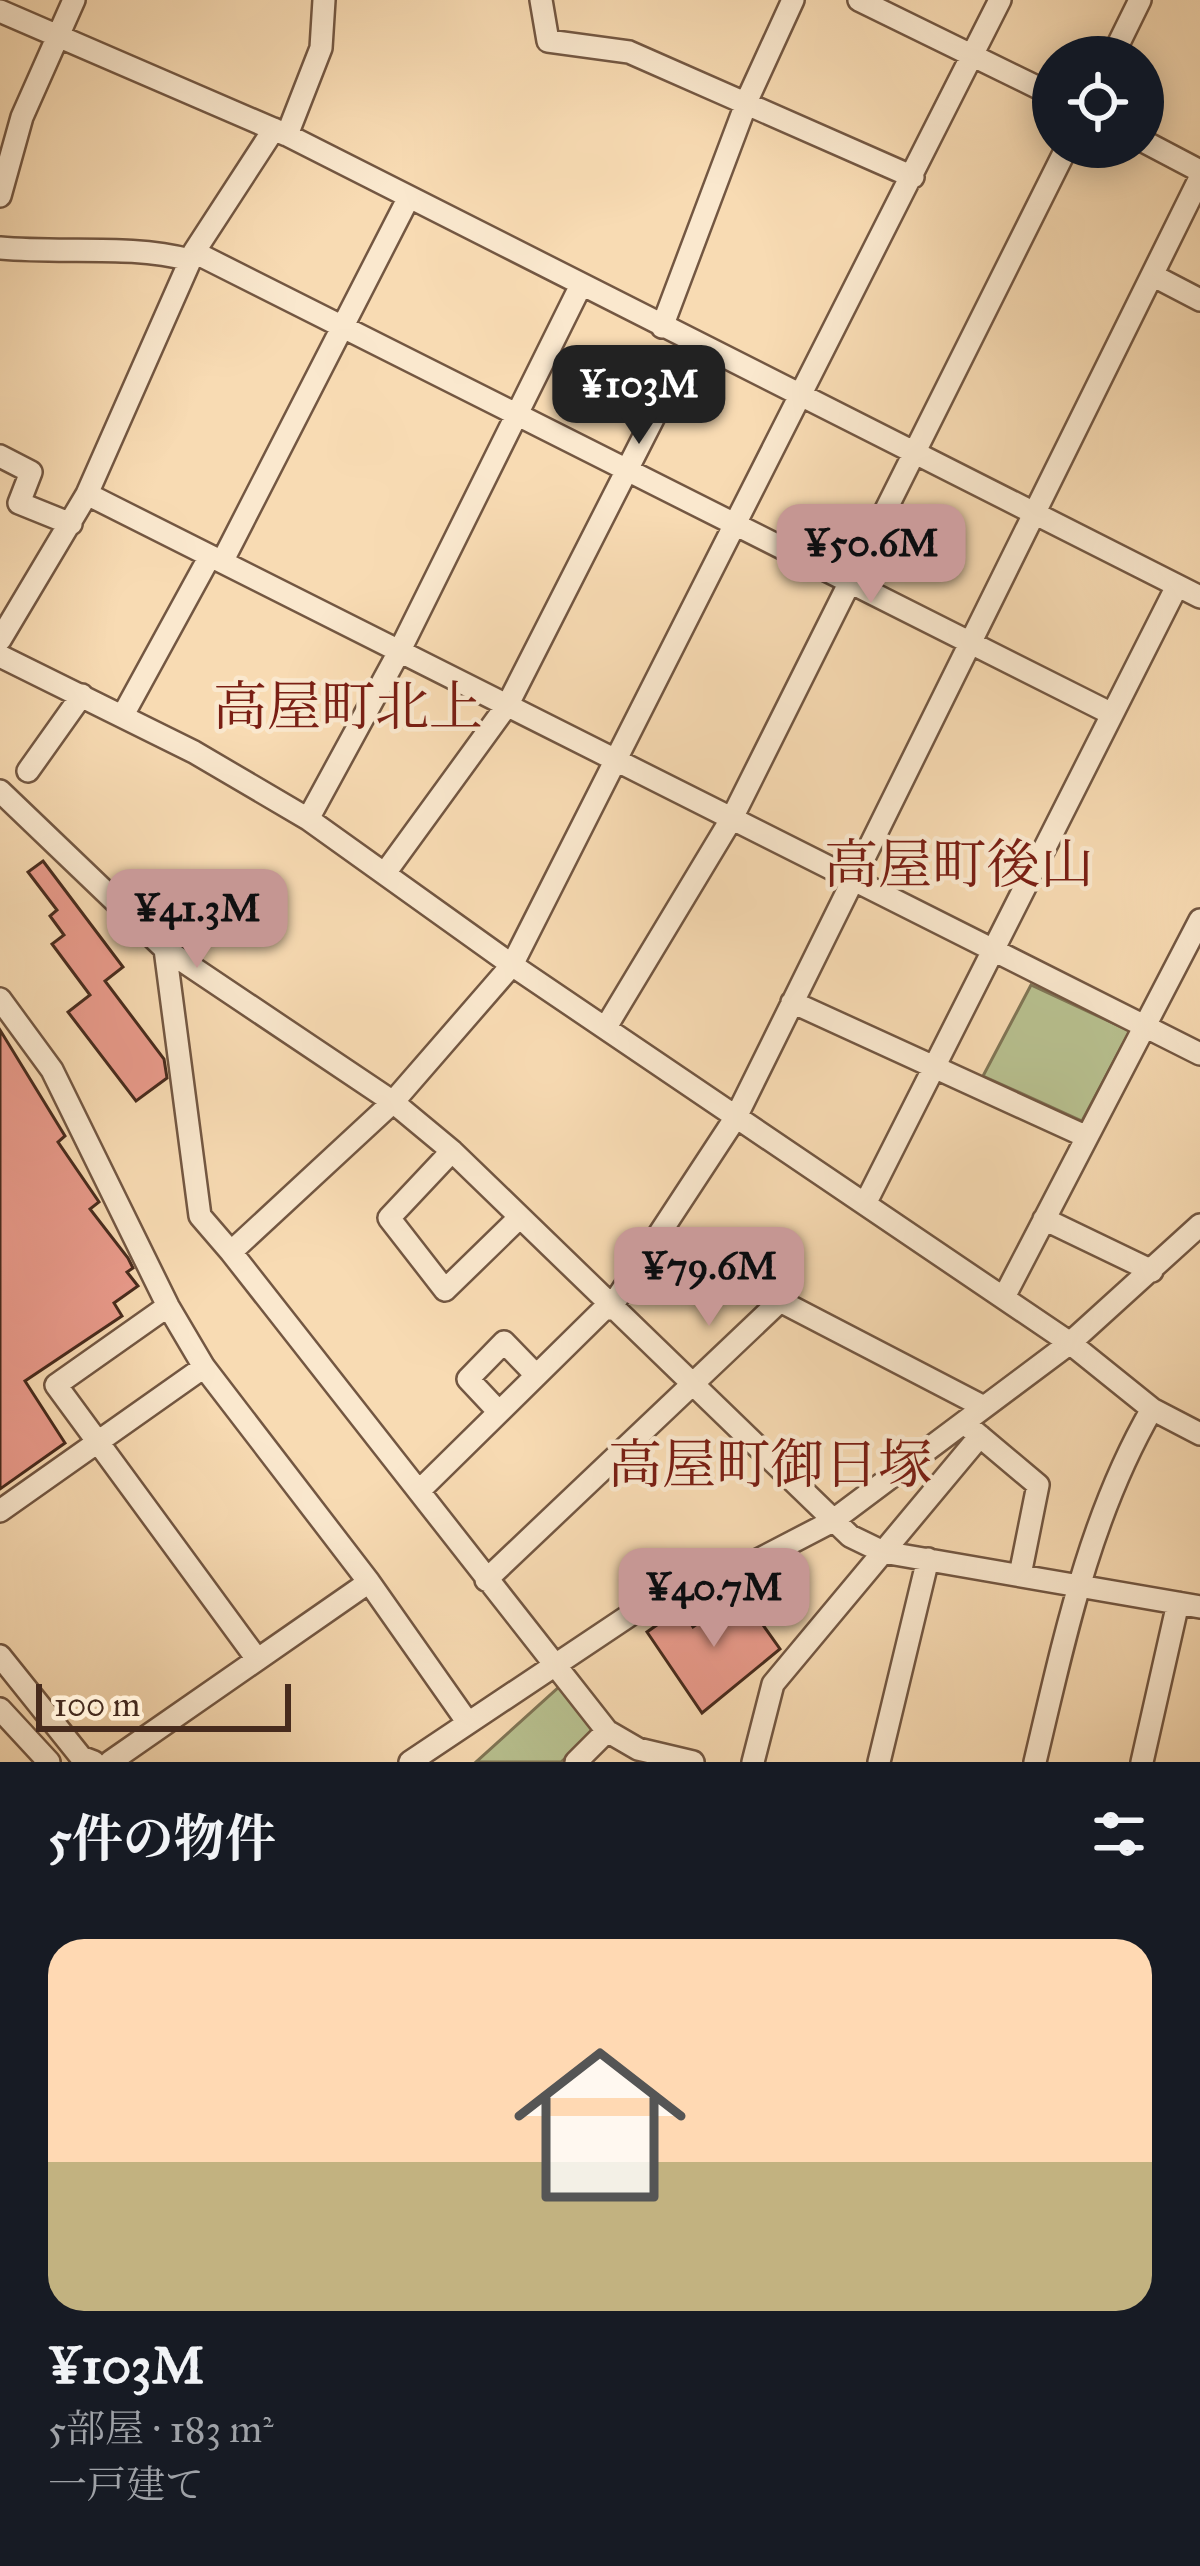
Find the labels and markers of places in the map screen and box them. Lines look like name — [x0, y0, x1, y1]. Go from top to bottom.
pin: ¥103M — [555, 345, 723, 447]
pin: ¥50.6M — [773, 504, 969, 606]
pin: ¥41.3M — [99, 869, 295, 971]
pin: ¥79.6M — [611, 1227, 807, 1329]
pin: ¥40.7M — [616, 1548, 812, 1650]

